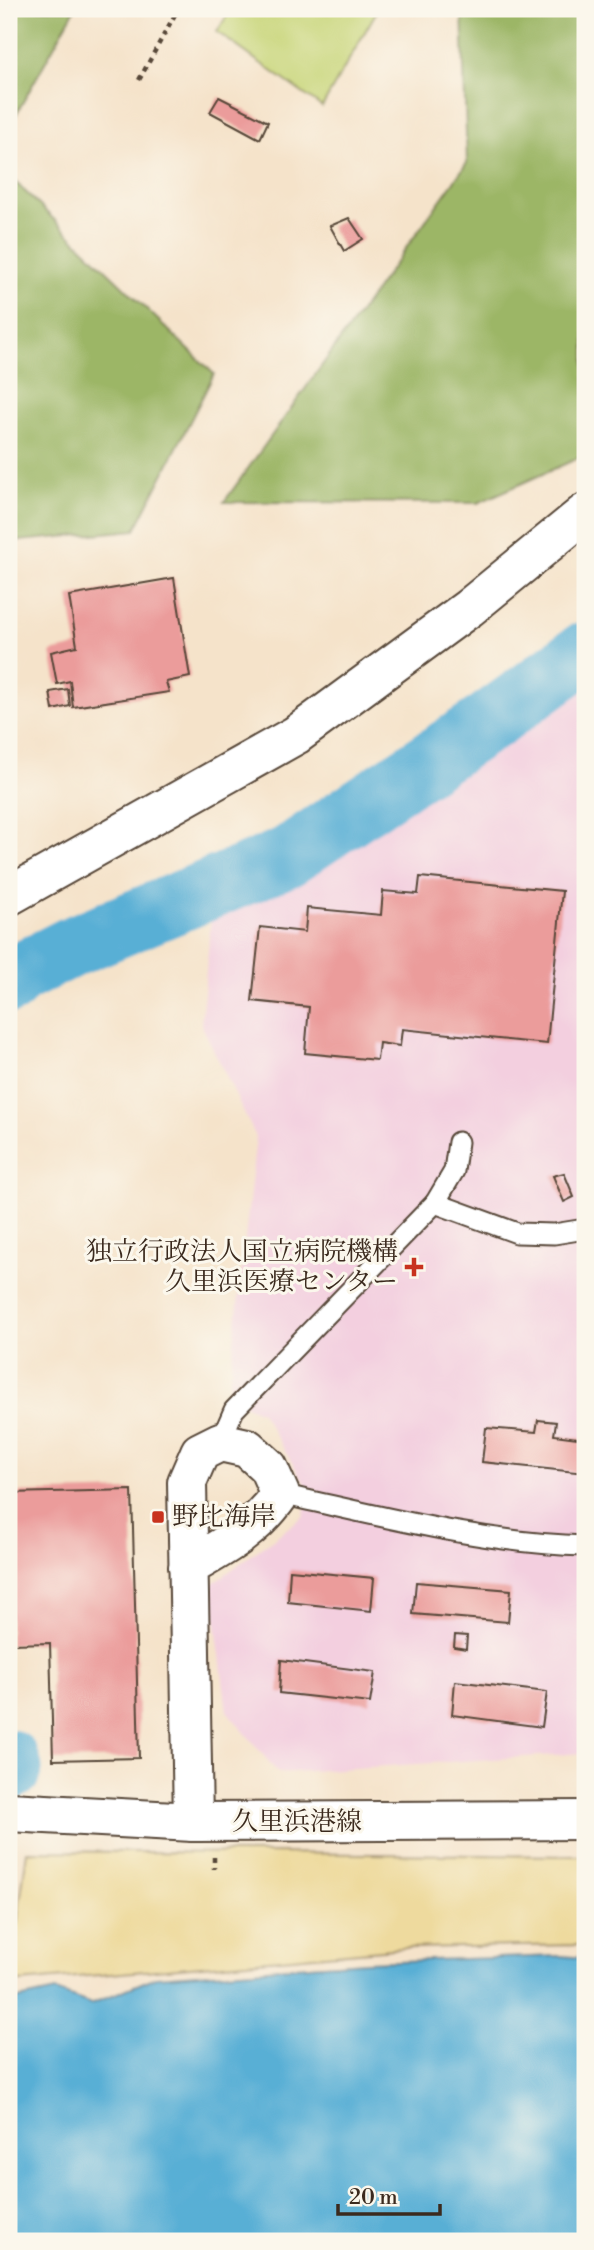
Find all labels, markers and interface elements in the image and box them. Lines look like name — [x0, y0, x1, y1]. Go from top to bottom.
place label: 独立行政法人国立病院機構 久里浜医療センター — [86, 1236, 398, 1298]
marker: 独立行政法人国立病院機構 久里浜医療センター — [404, 1257, 424, 1277]
place label: 野比海岸 — [172, 1501, 276, 1533]
marker: 野比海岸 — [150, 1509, 166, 1525]
street label: 久里浜港線 — [232, 1806, 362, 1838]
scale bar — [338, 2173, 440, 2217]
text: 20 m — [349, 2185, 398, 2211]

